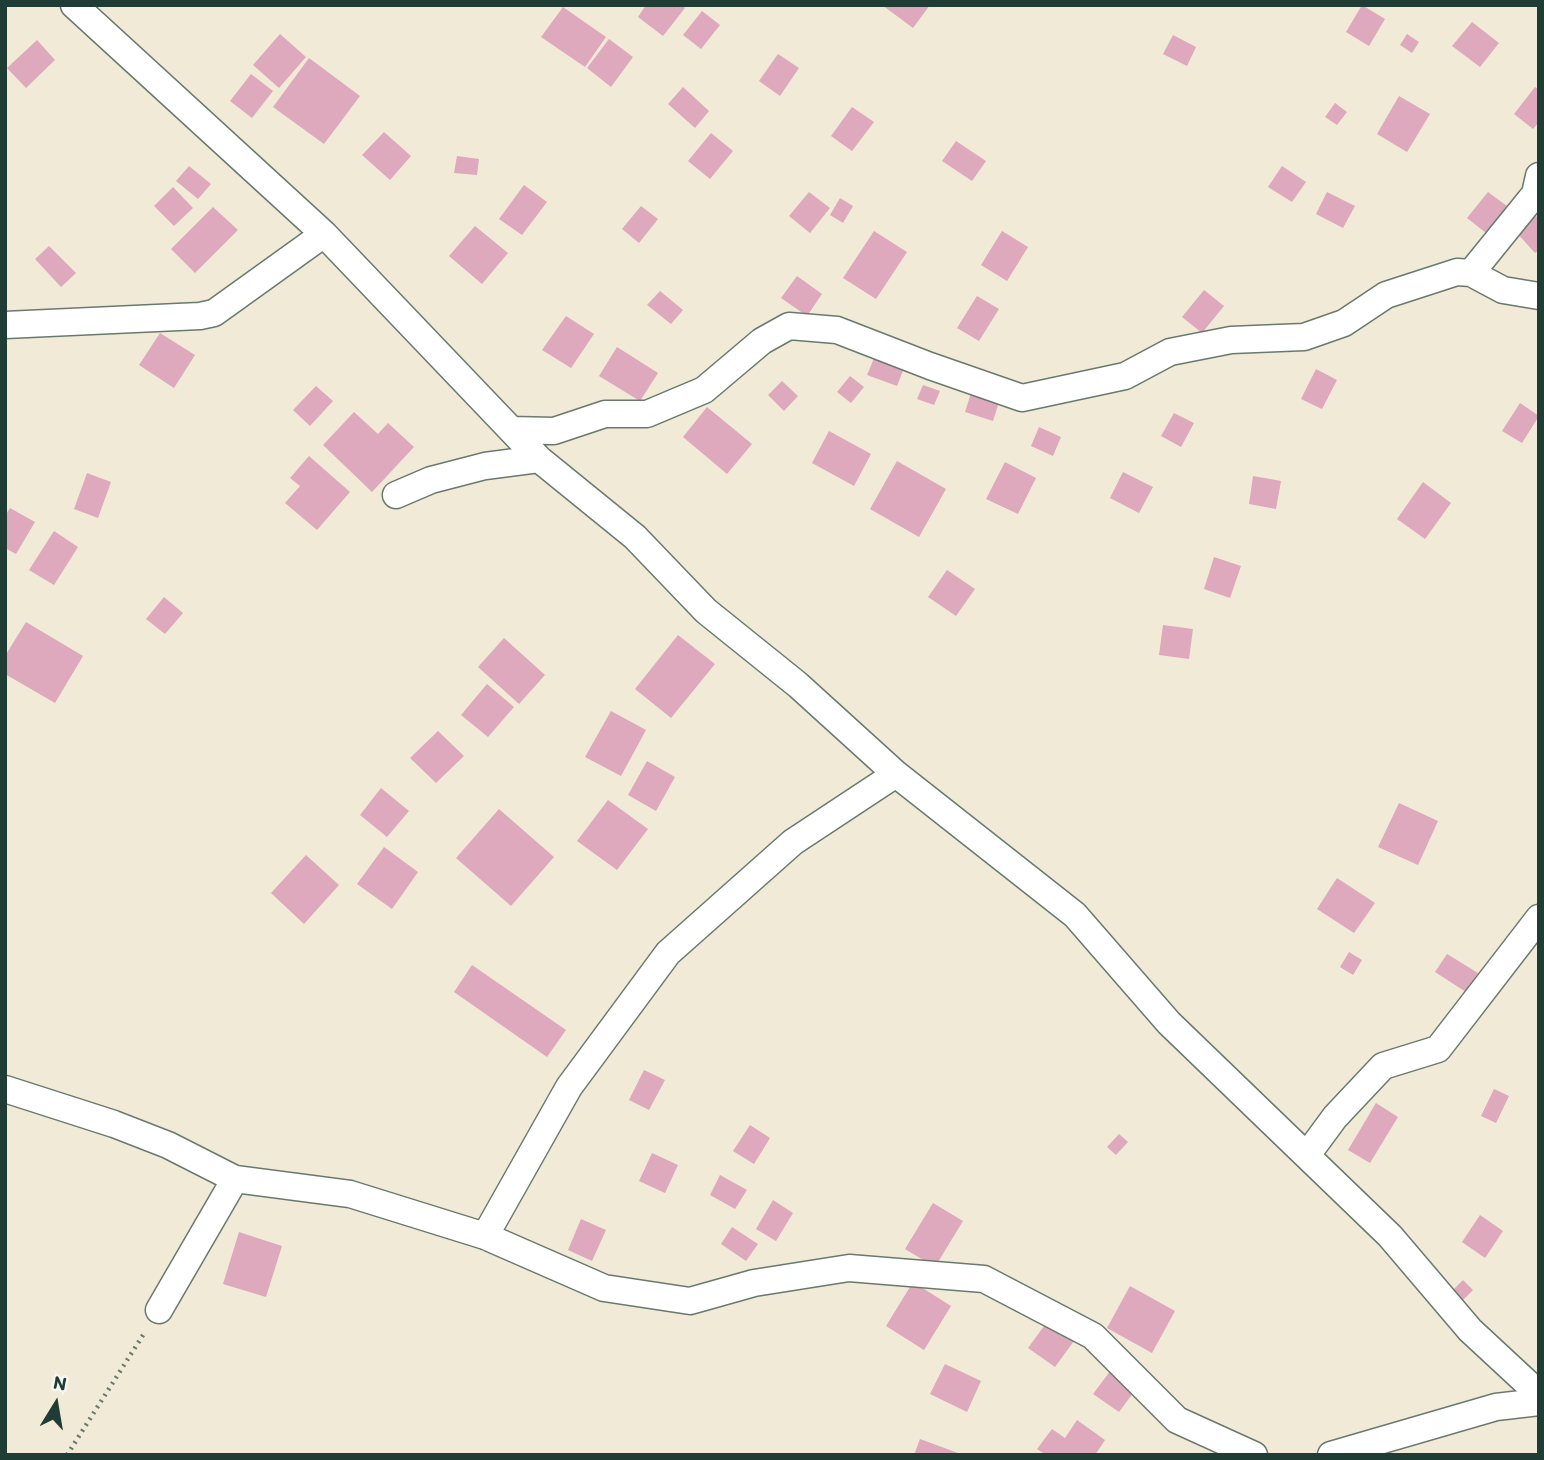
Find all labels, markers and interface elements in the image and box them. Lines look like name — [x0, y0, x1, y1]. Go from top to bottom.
north arrow — [21, 1369, 91, 1439]
text: N — [52, 1370, 69, 1395]

